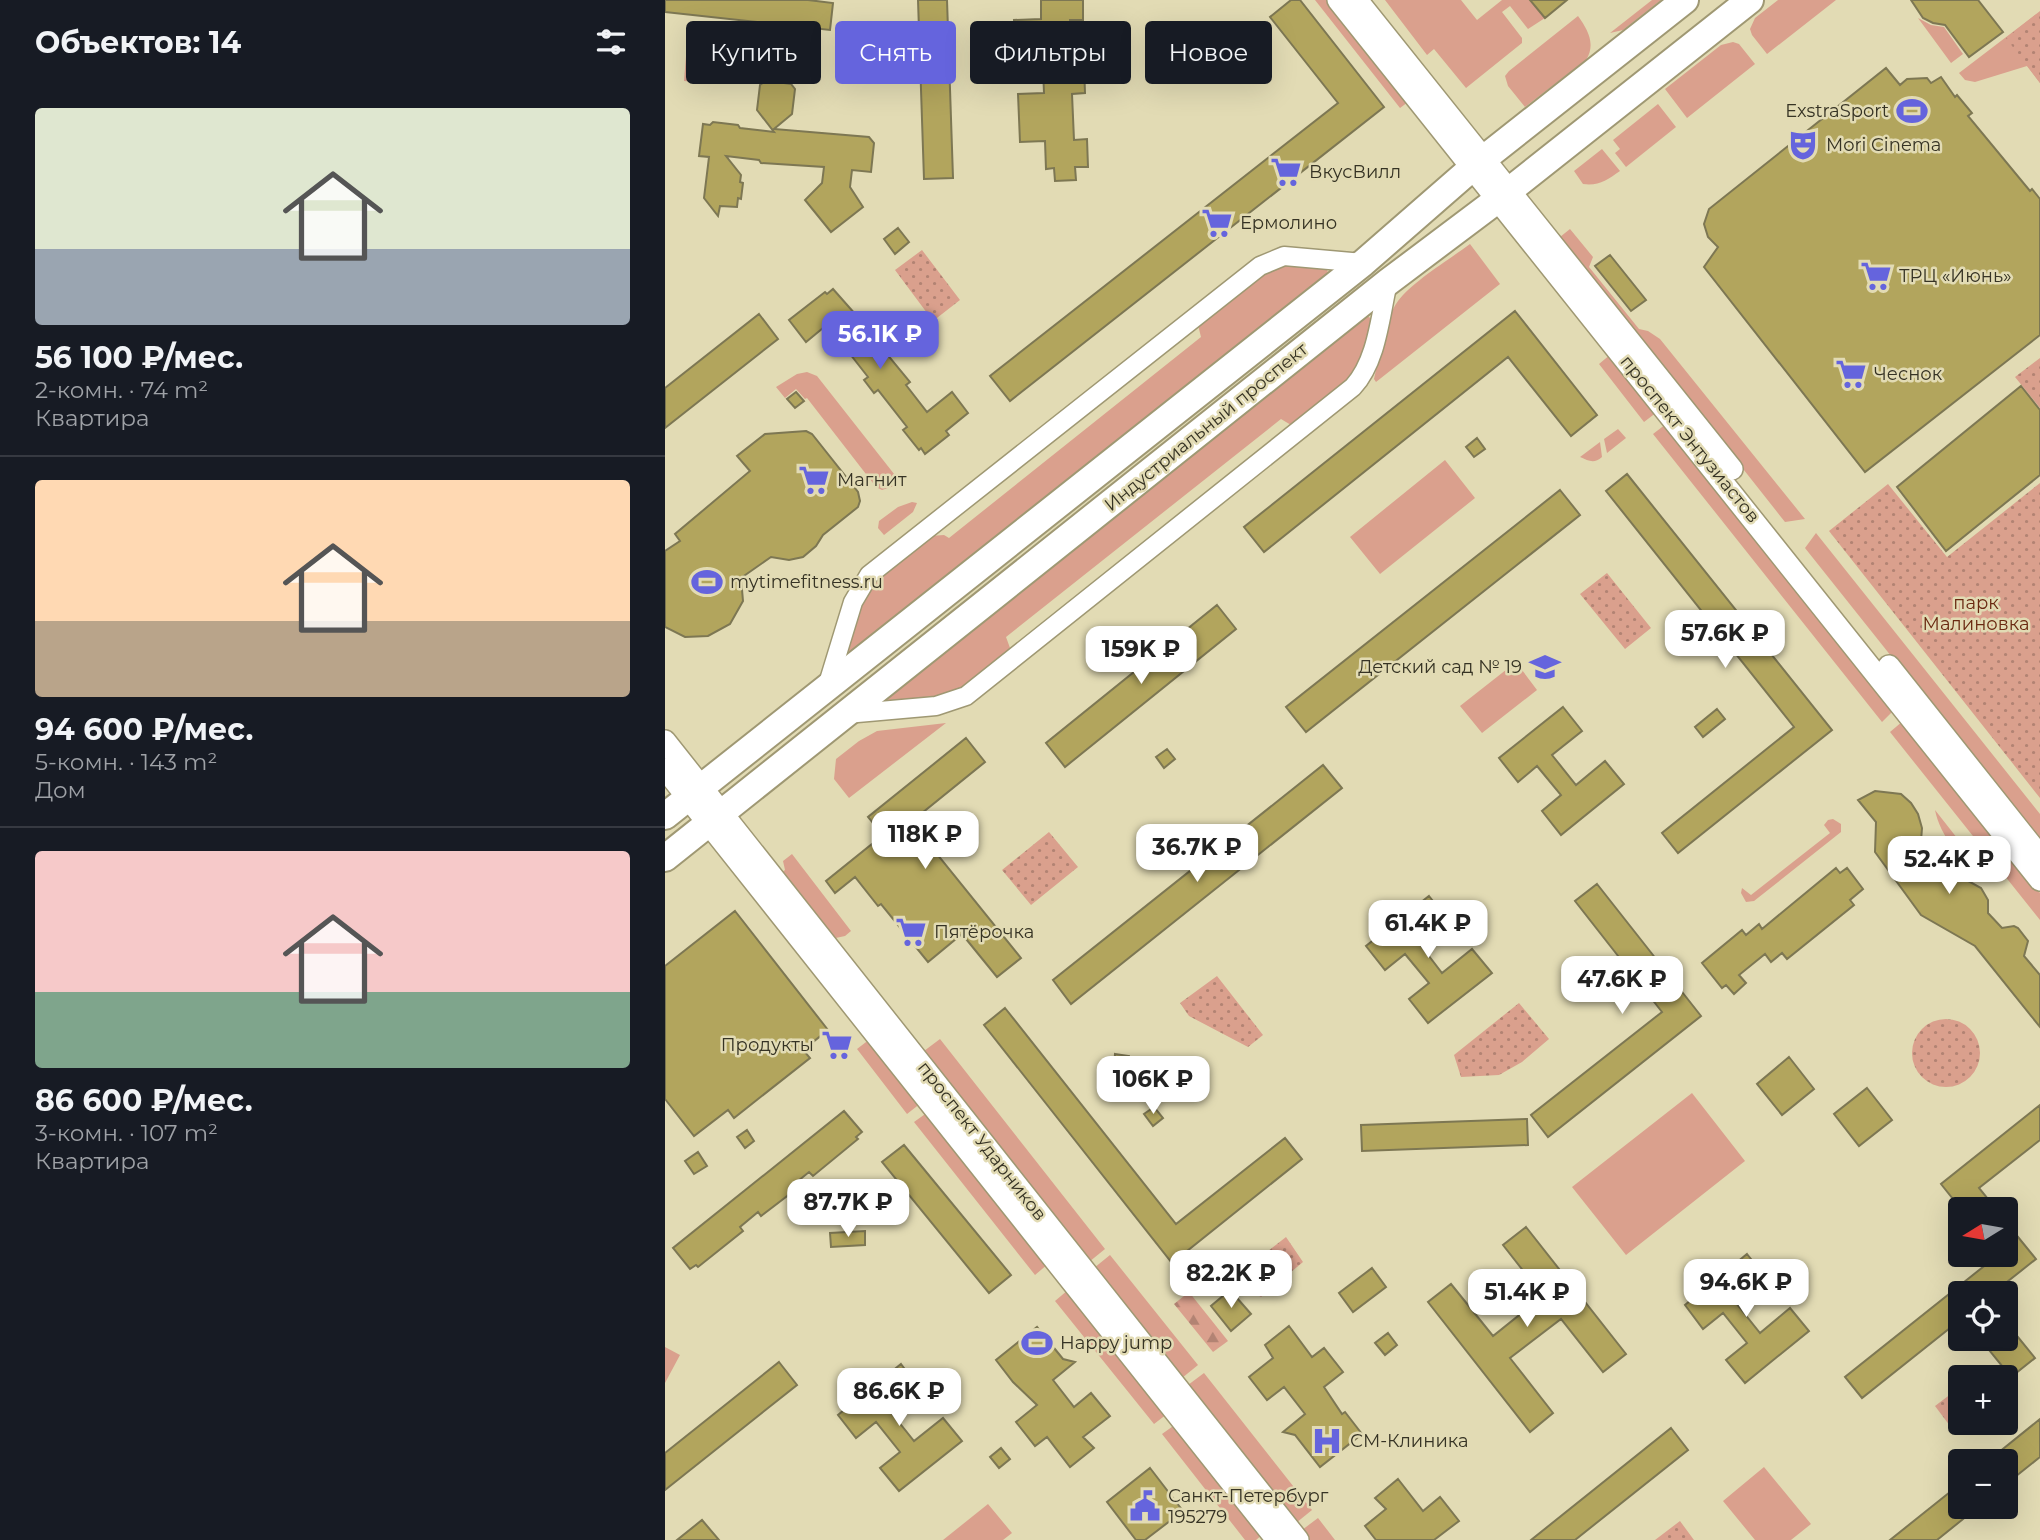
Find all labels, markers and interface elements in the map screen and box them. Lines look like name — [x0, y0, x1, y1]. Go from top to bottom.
chip: Купить — [686, 21, 821, 84]
chip: Снять — [835, 21, 956, 84]
chip: Фильтры — [970, 21, 1131, 84]
chip: Новое — [1145, 21, 1272, 84]
icon: filters — [592, 23, 630, 61]
text: Объектов: 14 — [35, 24, 241, 61]
sports icon: ExstraSport — [1895, 94, 1929, 128]
place label: ExstraSport — [1785, 100, 1889, 122]
theatre icon: Mori Cinema — [1786, 128, 1820, 162]
place label: Mori Cinema — [1826, 134, 1941, 156]
icon: home — [270, 153, 396, 279]
supermarket icon: ВкусВилл — [1269, 155, 1303, 189]
place label: ВкусВилл — [1309, 161, 1401, 183]
supermarket icon: Ермолино — [1200, 206, 1234, 240]
place label: Ермолино — [1240, 212, 1337, 234]
supermarket icon: ТРЦ «Июнь» — [1859, 259, 1893, 293]
place label: ТРЦ «Июнь» — [1899, 265, 2012, 287]
pin: 56.1K ₽ — [815, 312, 945, 371]
text: 56.1K ₽ — [838, 320, 922, 348]
street label: Индустриальный проспект — [1100, 338, 1312, 516]
text: 56 100 ₽/мес. — [35, 339, 243, 376]
street label: проспект Энтузиастов — [1616, 351, 1764, 527]
supermarket icon: Чеснок — [1834, 357, 1868, 391]
place label: Чеснок — [1874, 363, 1943, 385]
text: 2-комн. · 74 m² — [35, 376, 208, 404]
text: Квартира — [35, 404, 149, 432]
supermarket icon: Магнит — [797, 463, 831, 497]
place label: Магнит — [837, 469, 907, 491]
icon: home — [270, 525, 396, 651]
sports icon: mytimefitness.ru — [690, 565, 724, 599]
place label: mytimefitness.ru — [730, 571, 883, 593]
park label: парк Малиновка — [1923, 592, 2029, 635]
pin: 57.6K ₽ — [1660, 610, 1790, 670]
text: 57.6K ₽ — [1681, 619, 1769, 647]
pin: 159K ₽ — [1084, 626, 1198, 686]
text: 159K ₽ — [1102, 635, 1180, 663]
school or university icon: Детский сад № 19 — [1528, 650, 1562, 684]
place label: Детский сад № 19 — [1358, 656, 1522, 678]
text: 94 600 ₽/мес. — [35, 711, 253, 748]
text: 5-комн. · 143 m² — [35, 748, 217, 776]
text: Дом — [35, 776, 86, 804]
pin: 118K ₽ — [868, 812, 982, 871]
text: 118K ₽ — [888, 820, 962, 848]
pin: 36.7K ₽ — [1132, 824, 1262, 884]
text: 36.7K ₽ — [1152, 833, 1242, 861]
pin: 52.4K ₽ — [1884, 836, 2014, 896]
text: 52.4K ₽ — [1904, 845, 1994, 873]
icon: home — [270, 896, 396, 1022]
pin: 61.4K ₽ — [1363, 900, 1493, 960]
text: 61.4K ₽ — [1385, 909, 1471, 937]
supermarket icon: Пятёрочка — [894, 915, 928, 949]
place label: Пятёрочка — [934, 921, 1034, 943]
pin: 47.6K ₽ — [1557, 956, 1687, 1016]
text: 47.6K ₽ — [1577, 965, 1667, 993]
supermarket icon: Продукты — [820, 1028, 854, 1062]
place label: Продукты — [721, 1034, 814, 1056]
pin: 106K ₽ — [1096, 1056, 1210, 1116]
street label: проспект Ударников — [913, 1057, 1051, 1225]
text: 106K ₽ — [1113, 1065, 1193, 1093]
text: 86 600 ₽/мес. — [35, 1082, 253, 1119]
text: 3-комн. · 107 m² — [35, 1119, 218, 1147]
text: Квартира — [35, 1147, 149, 1175]
pin: 87.7K ₽ — [783, 1180, 913, 1239]
text: 87.7K ₽ — [803, 1188, 893, 1216]
north arrow — [1948, 1197, 2018, 1267]
map controls — [1948, 1197, 2018, 1519]
pin: 82.2K ₽ — [1166, 1250, 1296, 1310]
text: 82.2K ₽ — [1186, 1259, 1276, 1287]
pin: 94.6K ₽ — [1681, 1260, 1811, 1319]
text: 94.6K ₽ — [1700, 1268, 1792, 1296]
pin: 51.4K ₽ — [1462, 1270, 1592, 1329]
text: 51.4K ₽ — [1484, 1278, 1570, 1306]
button: locate — [1948, 1281, 2018, 1351]
sports icon: Happy jump — [1020, 1326, 1054, 1360]
place label: Happy jump — [1060, 1332, 1172, 1354]
button: + — [1948, 1365, 2018, 1435]
pin: 86.6K ₽ — [834, 1368, 964, 1428]
text: 86.6K ₽ — [853, 1377, 945, 1405]
hospital icon: СМ-Клиника — [1310, 1424, 1344, 1458]
place label: СМ-Клиника — [1350, 1430, 1469, 1452]
button: − — [1948, 1449, 2018, 1519]
place label: Санкт-Петербург 195279 — [1168, 1485, 1329, 1528]
public building icon: Санкт-Петербург 195279 — [1128, 1489, 1162, 1523]

